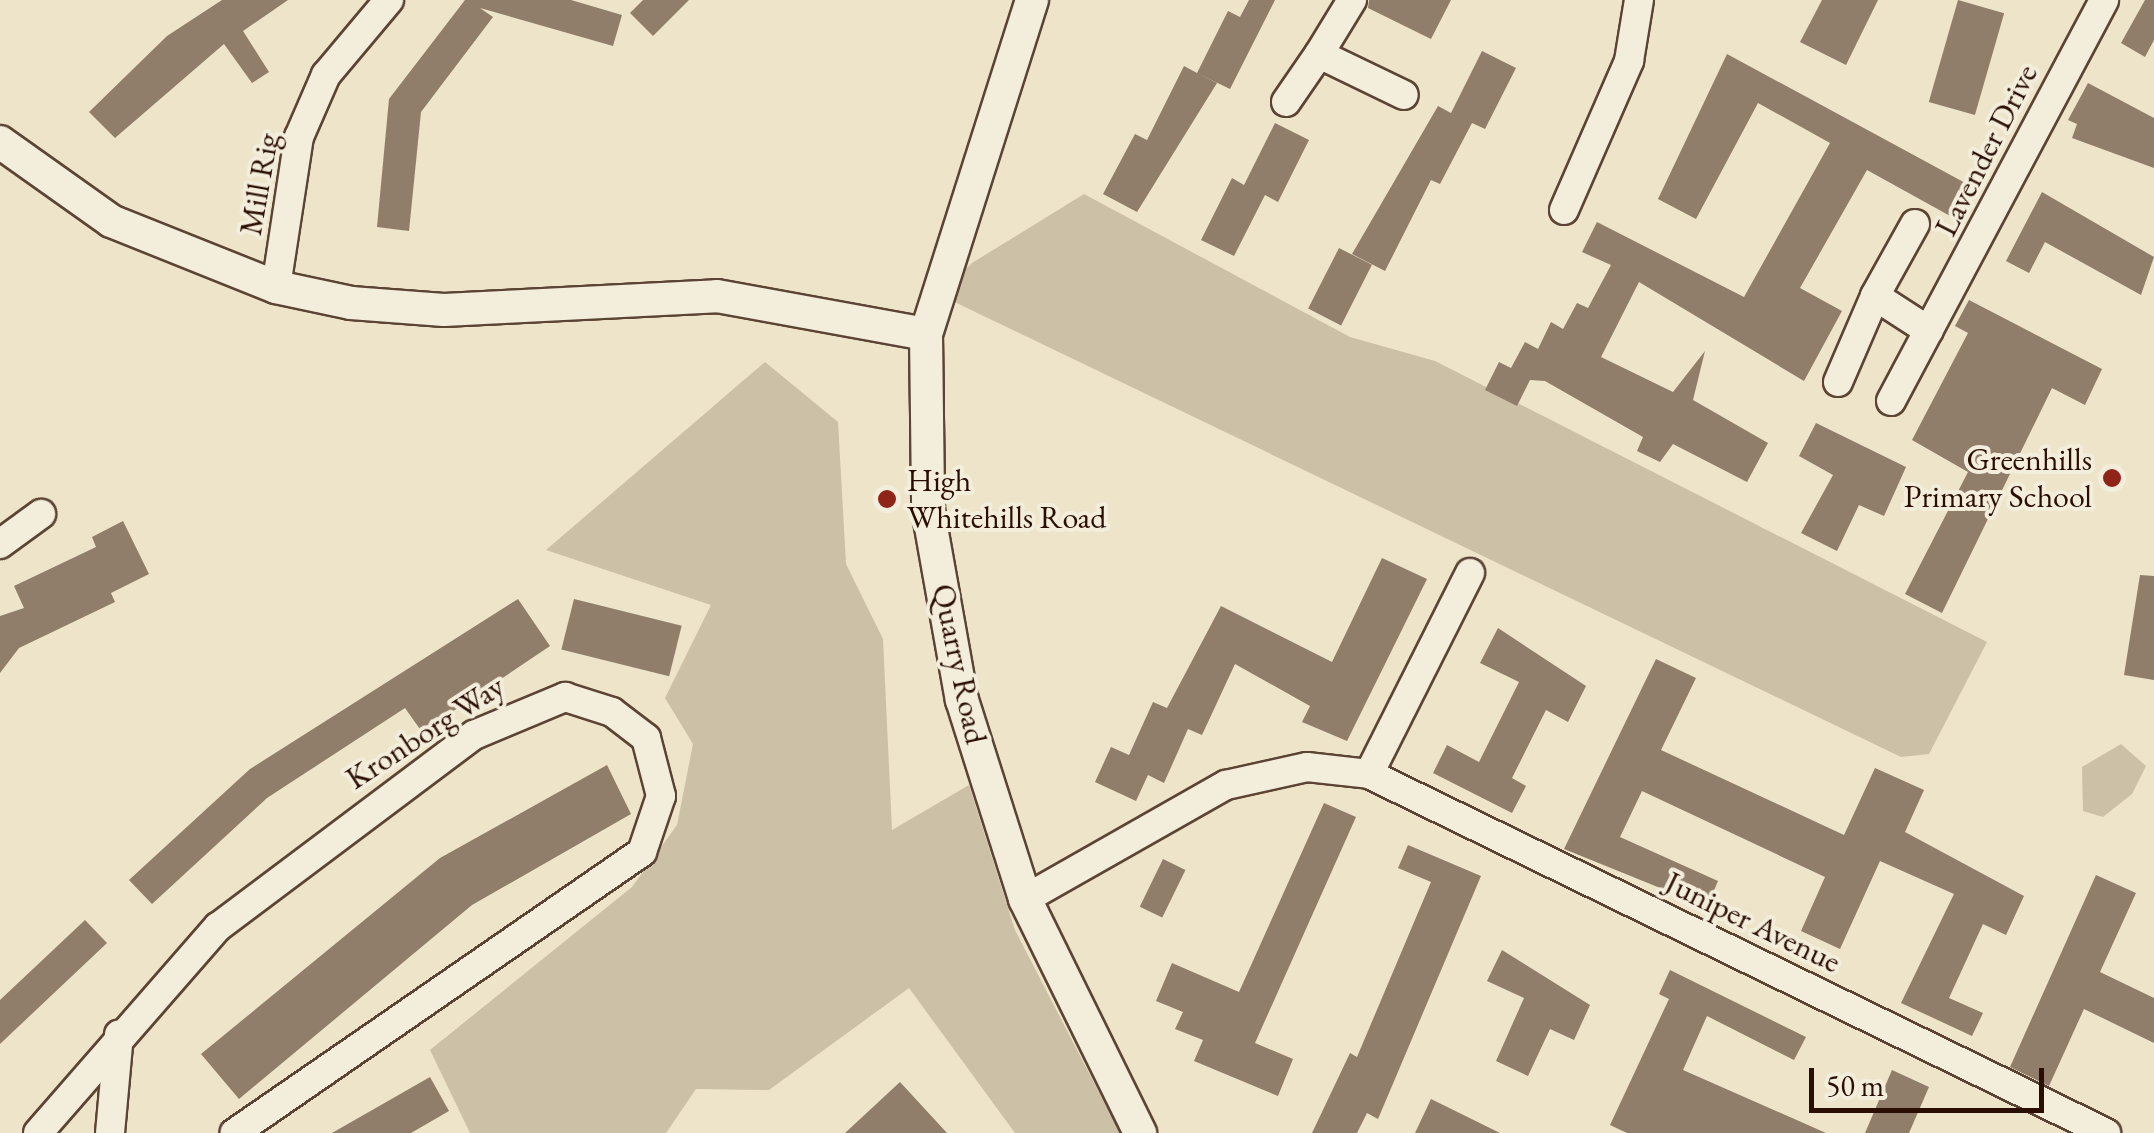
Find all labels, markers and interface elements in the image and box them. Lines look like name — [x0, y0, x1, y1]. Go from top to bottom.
street label: Lavender Drive — [1926, 58, 2046, 242]
street label: Mill Rig — [231, 130, 287, 238]
place label: Greenhills Primary School — [1904, 441, 2092, 516]
place label: High Whitehills Road — [907, 462, 1107, 537]
marker: Greenhills Primary School — [2101, 467, 2123, 489]
marker: High Whitehills Road — [876, 488, 898, 510]
street label: Quarry Road — [924, 580, 996, 748]
street label: Kronborg Way — [339, 667, 511, 797]
street label: Juniper Avenue — [1659, 863, 1847, 981]
scale bar — [1814, 1048, 2049, 1110]
text: 50 m — [1826, 1066, 1884, 1105]

